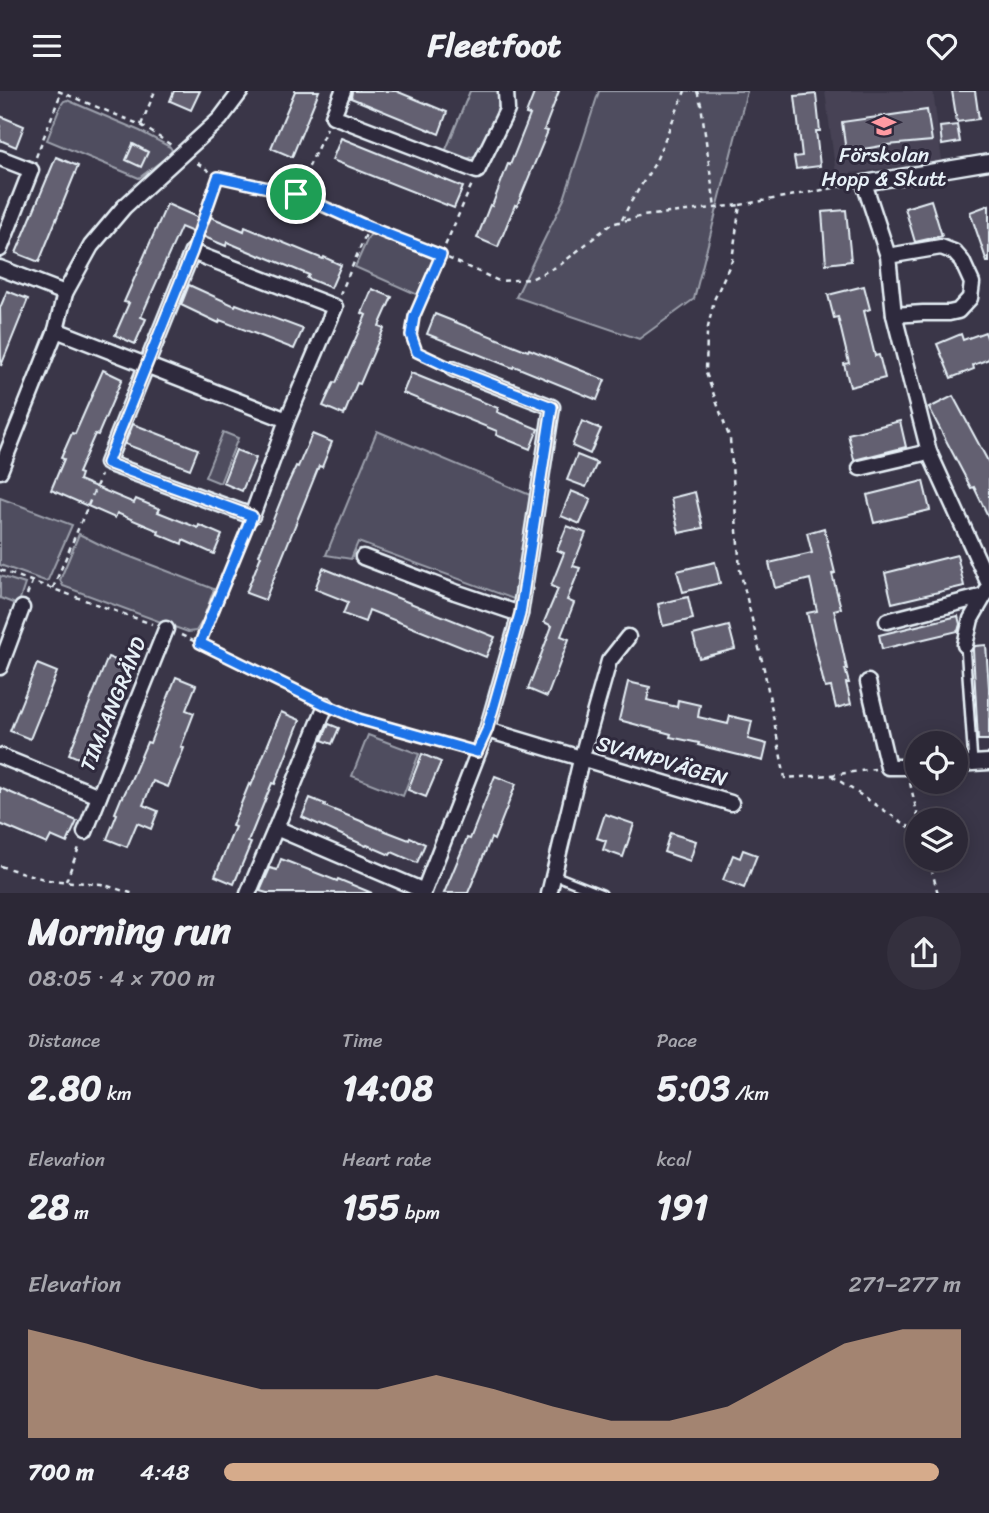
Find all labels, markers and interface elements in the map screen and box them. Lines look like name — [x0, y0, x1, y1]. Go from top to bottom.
text: Fleetfoot — [428, 17, 561, 74]
icon: menu — [28, 27, 66, 65]
icon: heart — [923, 27, 961, 65]
school or university icon: Förskolan Hopp & Skutt — [870, 112, 898, 140]
place label: Förskolan Hopp & Skutt — [822, 136, 946, 198]
pin — [266, 164, 326, 224]
icon: arrive — [277, 175, 315, 213]
street label: TIMJANGRÄND — [69, 630, 157, 777]
street label: SVAMPVÄGEN — [592, 724, 732, 798]
map controls — [905, 731, 968, 871]
button: locate — [905, 731, 968, 794]
button: layers — [905, 808, 968, 871]
text: Morning run — [28, 898, 231, 965]
button: share — [887, 916, 961, 990]
text: 08:05 · 4 × 700 m — [28, 958, 215, 999]
text: Distance — [28, 1024, 100, 1057]
text: Time — [342, 1024, 383, 1057]
text: Pace — [657, 1024, 697, 1057]
text: 2.80 — [28, 1057, 102, 1119]
text: 14:08 — [342, 1057, 433, 1119]
text: 5:03 — [657, 1057, 730, 1119]
text: km — [102, 1077, 132, 1110]
text: /km — [730, 1077, 769, 1110]
text: Elevation — [28, 1143, 105, 1176]
text: Heart rate — [342, 1143, 432, 1176]
text: kcal — [657, 1143, 691, 1176]
text: 28 — [28, 1176, 69, 1238]
text: 155 — [342, 1176, 400, 1238]
text: 191 — [657, 1176, 708, 1238]
text: m — [69, 1196, 89, 1229]
text: bpm — [400, 1196, 440, 1229]
text: Elevation — [28, 1264, 121, 1305]
text: 271–277 m — [849, 1264, 961, 1305]
text: 700 m — [28, 1452, 94, 1493]
text: 4:48 — [140, 1452, 190, 1493]

